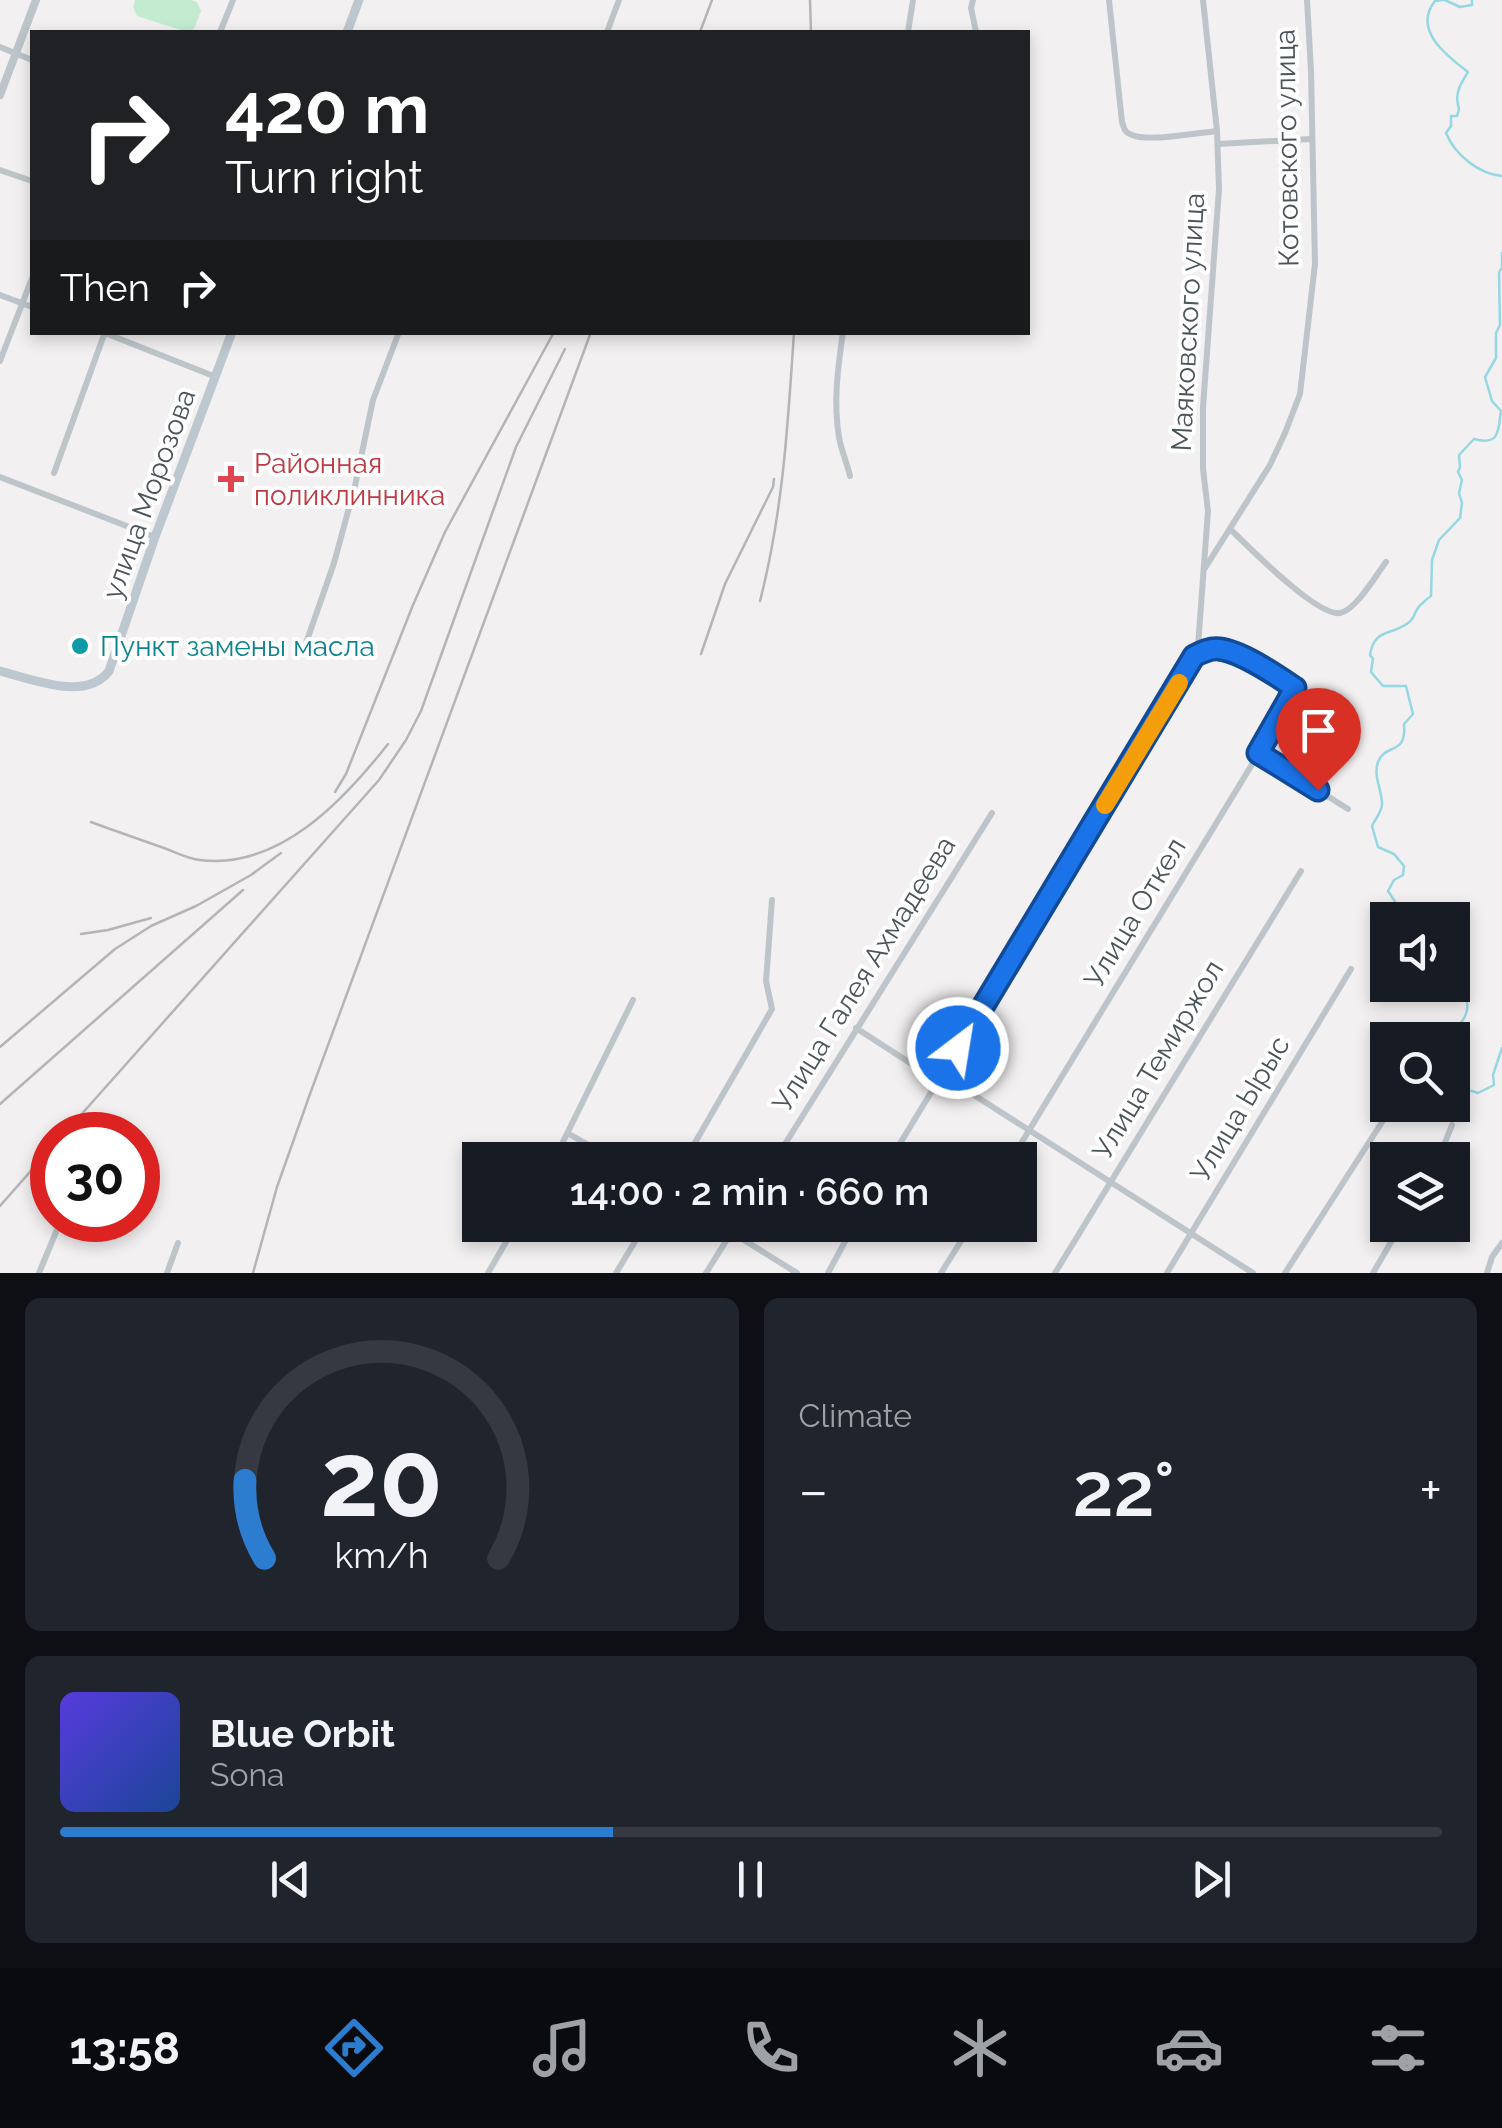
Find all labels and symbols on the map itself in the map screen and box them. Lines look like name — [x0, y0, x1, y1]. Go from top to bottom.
street label: Котовского улица — [1268, 29, 1306, 267]
street label: Маяковского улица — [1165, 192, 1211, 452]
street label: улица Морозова — [96, 384, 202, 604]
place label: Районная поликлинника — [254, 447, 445, 512]
marker: Районная поликлинника — [218, 466, 244, 492]
place label: Пункт замены масла — [100, 630, 375, 663]
marker: Пункт замены масла — [69, 635, 91, 657]
pin — [1276, 688, 1361, 791]
street label: Улица Галея Ахмадеева — [766, 830, 962, 1118]
street label: Улица Откел — [1077, 832, 1193, 994]
street label: Улица Темиржол — [1086, 955, 1230, 1165]
position arrow — [906, 996, 1010, 1100]
street label: Улица Ырыс — [1184, 1030, 1296, 1188]
speed limit sign: 30 — [30, 1112, 160, 1242]

